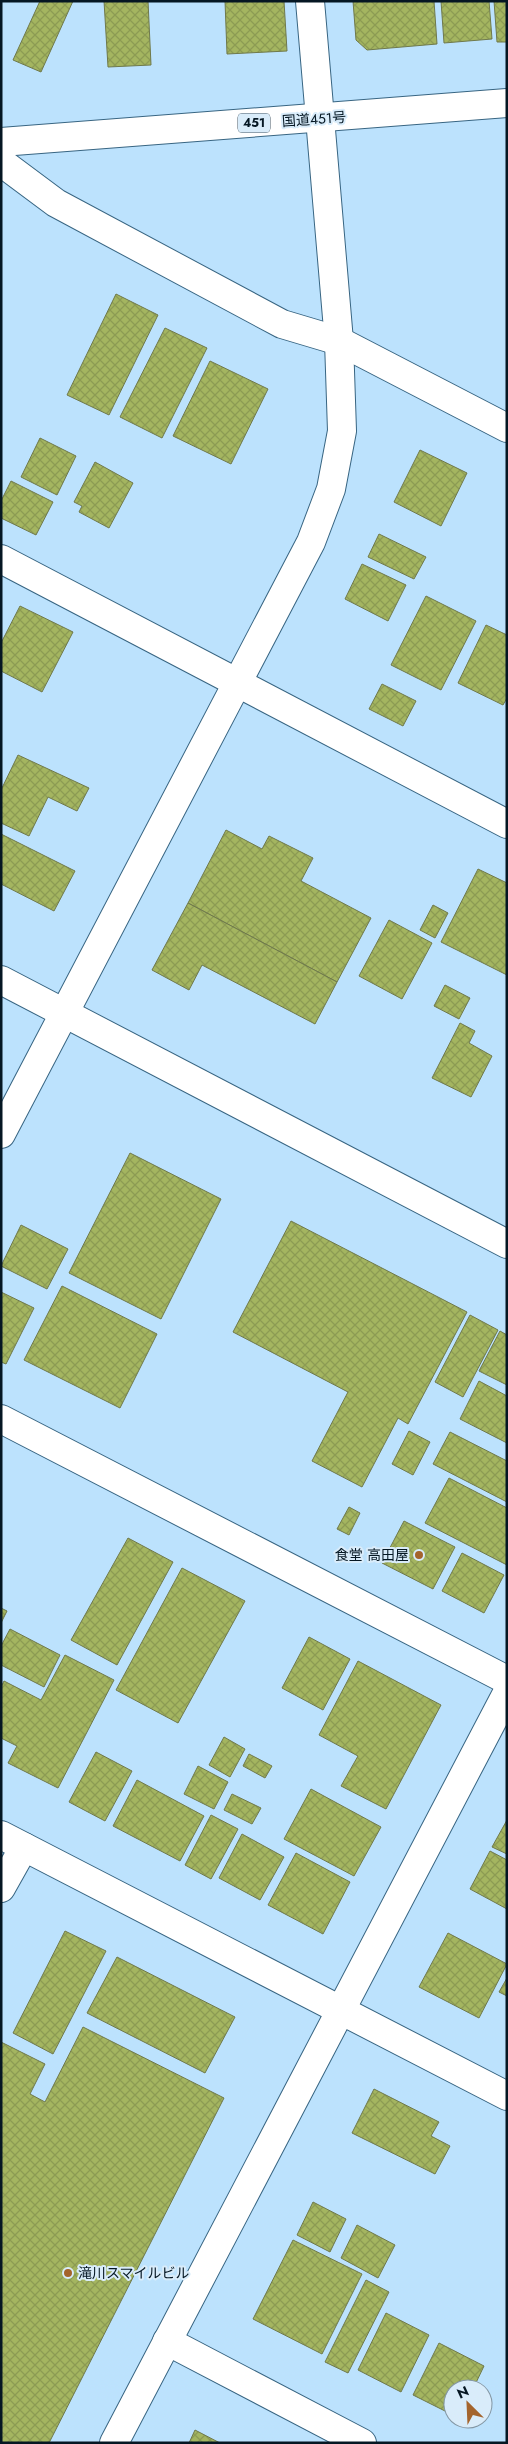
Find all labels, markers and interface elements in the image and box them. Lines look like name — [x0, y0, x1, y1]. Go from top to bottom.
street label: 国道451号 — [281, 107, 347, 131]
road number: 451 — [238, 114, 270, 132]
place label: 食堂 高田屋 — [335, 1545, 409, 1565]
marker: 食堂 高田屋 — [413, 1549, 425, 1561]
place label: 滝川スマイルビル — [78, 2263, 190, 2283]
marker: 滝川スマイルビル — [62, 2267, 74, 2279]
north arrow — [443, 2379, 493, 2429]
text: N — [454, 2381, 472, 2404]

